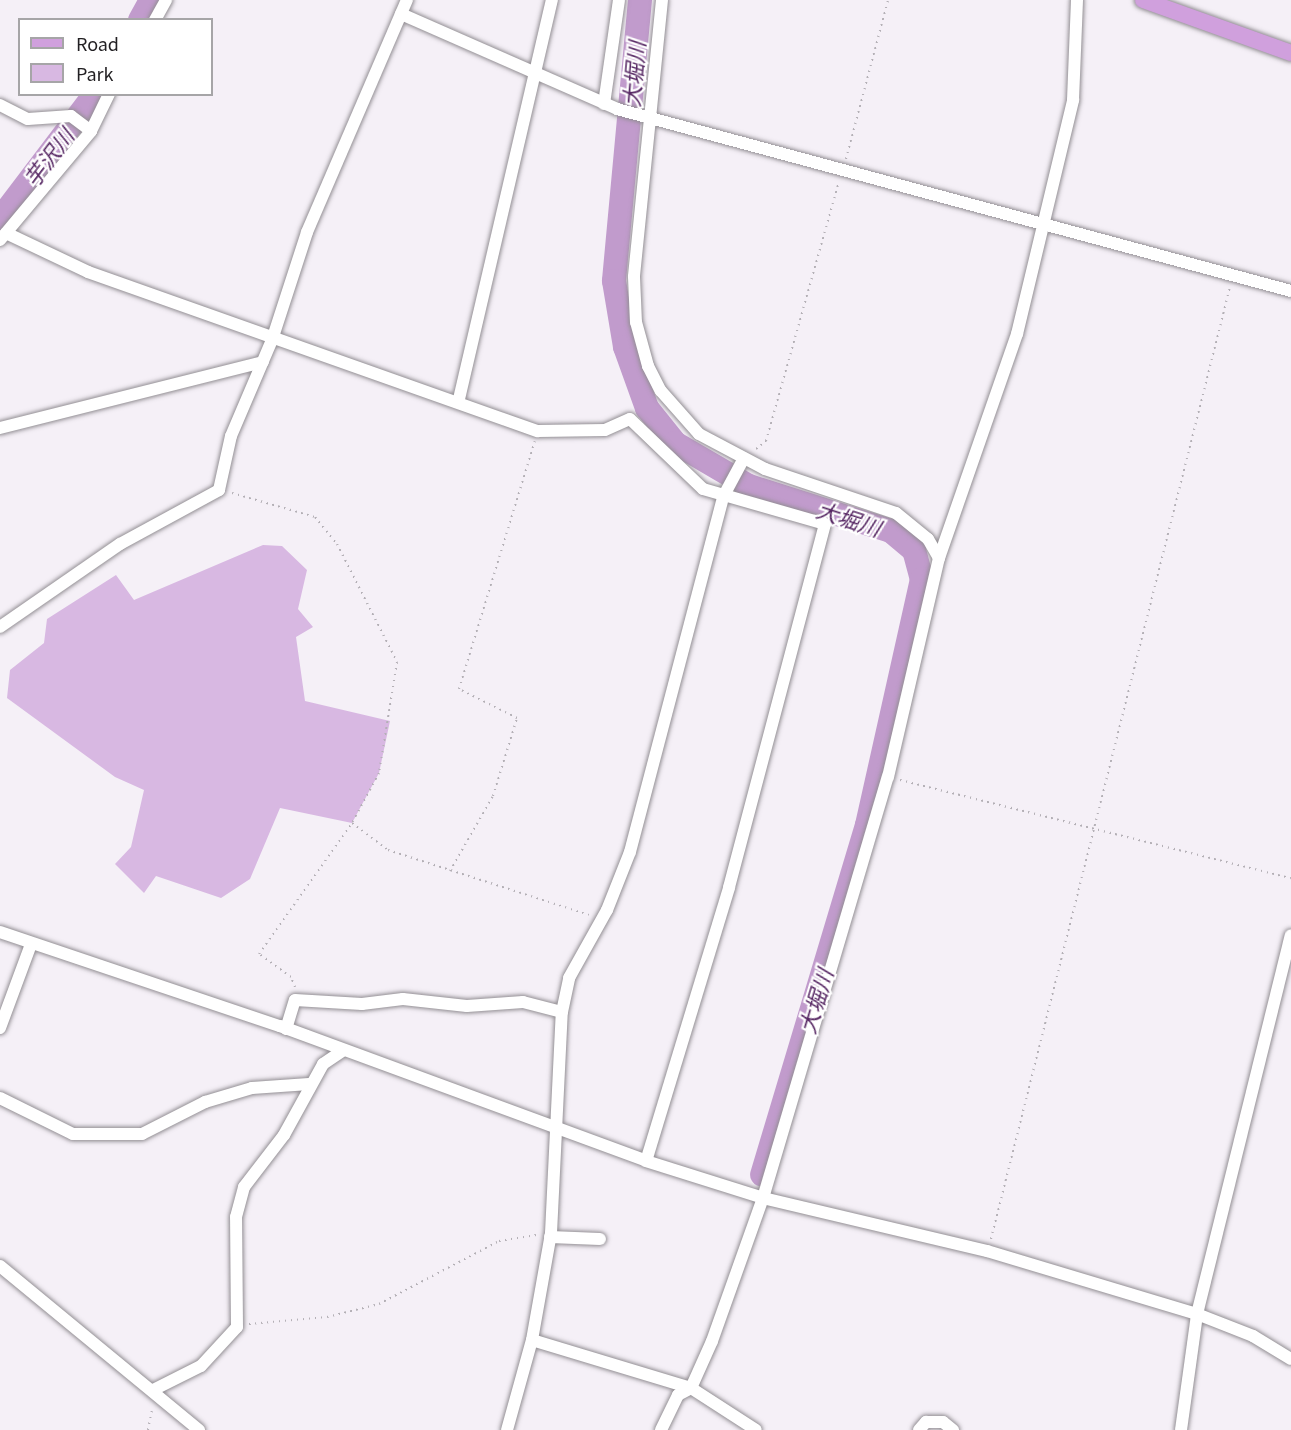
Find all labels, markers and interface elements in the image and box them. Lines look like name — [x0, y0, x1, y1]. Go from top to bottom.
legend — [18, 18, 213, 96]
text: Road — [76, 30, 119, 56]
water label: 大堀川 — [617, 40, 649, 108]
text: Park — [76, 60, 114, 86]
water label: 芋沢川 — [18, 123, 78, 191]
water label: 大堀川 — [814, 495, 884, 541]
water label: 大堀川 — [793, 966, 837, 1036]

